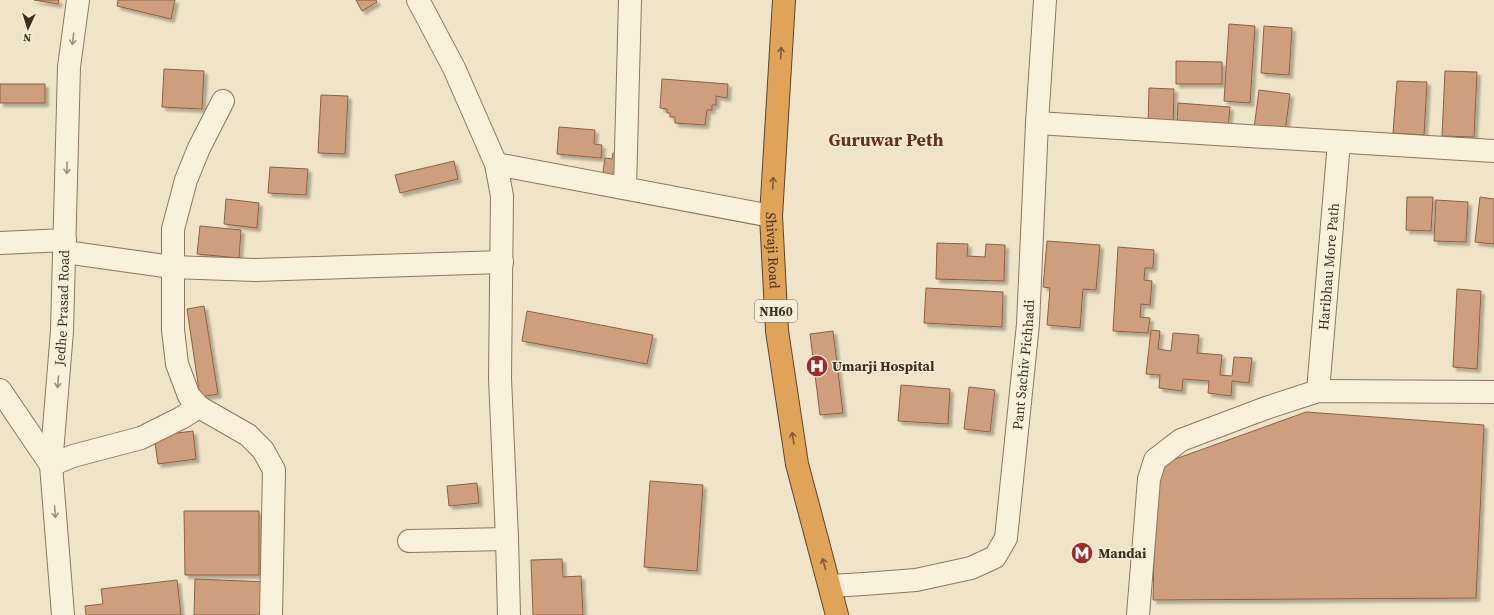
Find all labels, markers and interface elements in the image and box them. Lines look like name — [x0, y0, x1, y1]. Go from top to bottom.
north arrow — [8, 8, 48, 48]
text: N — [23, 30, 32, 45]
one-way arrow — [69, 32, 77, 45]
one-way arrow — [777, 47, 784, 60]
district label: Guruwar Peth — [828, 127, 944, 152]
one-way arrow — [63, 161, 70, 174]
one-way arrow — [770, 177, 777, 190]
street label: Haribhau More Path — [1313, 202, 1344, 331]
street label: Shivaji Road — [761, 212, 785, 289]
street label: Jedhe Prasad Road — [49, 250, 74, 368]
street label: Pant Sachiv Pichhadi — [1007, 299, 1039, 431]
road number: NH60 — [755, 300, 797, 322]
hospital icon: Umarji Hospital — [804, 353, 830, 379]
place label: Umarji Hospital — [832, 356, 935, 376]
one-way arrow — [54, 375, 61, 388]
one-way arrow — [789, 431, 797, 444]
one-way arrow — [51, 505, 58, 518]
metro station icon: Mandai — [1069, 540, 1095, 566]
place label: Mandai — [1098, 543, 1147, 563]
one-way arrow — [820, 558, 827, 571]

